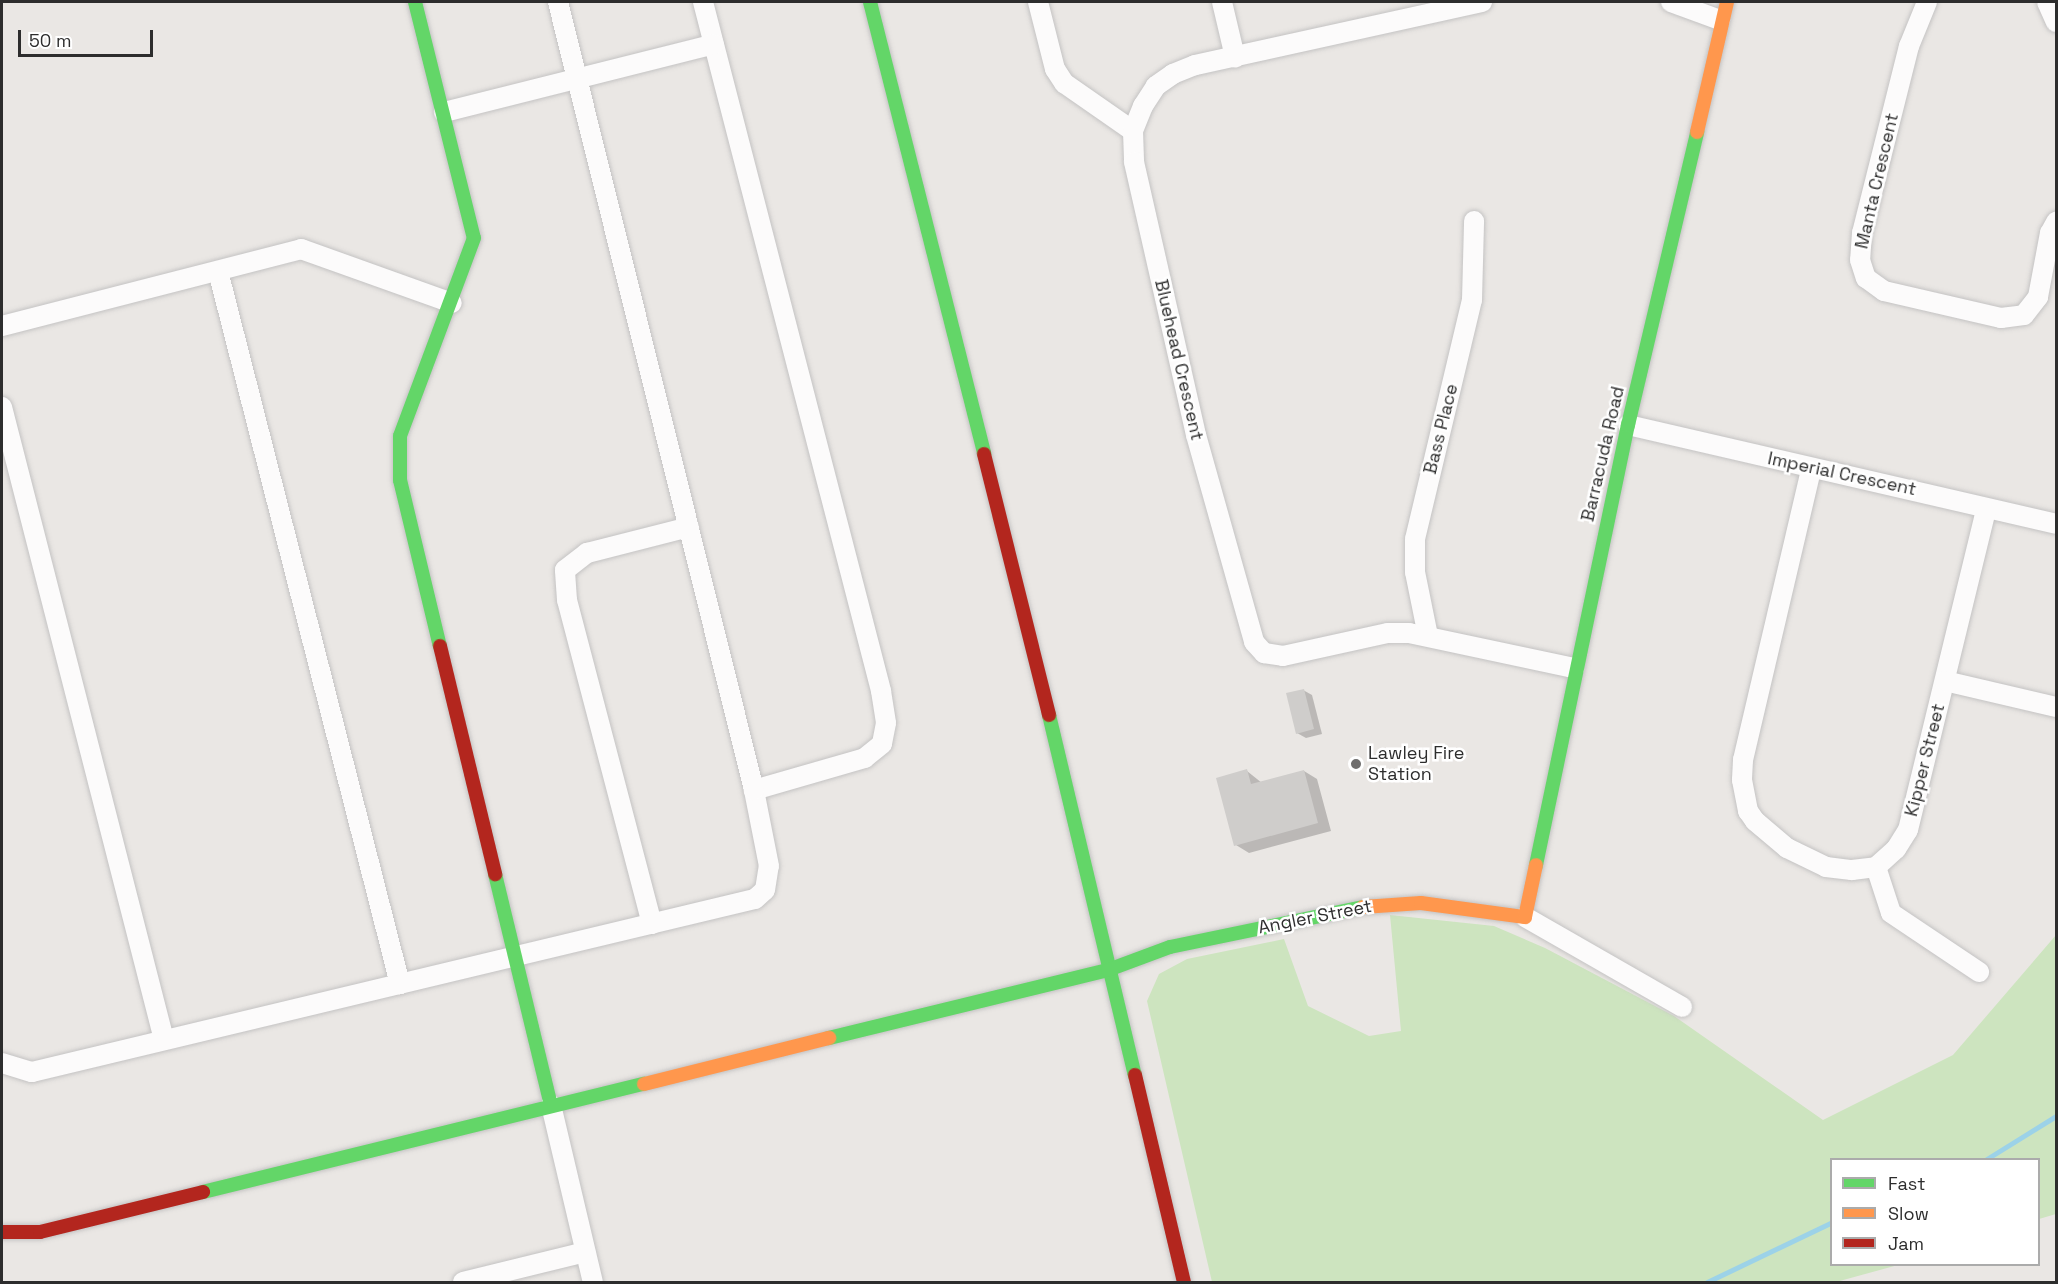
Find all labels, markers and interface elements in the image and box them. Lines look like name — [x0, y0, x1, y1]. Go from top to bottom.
scale bar — [21, 18, 156, 56]
text: 50 m — [29, 29, 71, 52]
street label: Manta Crescent — [1851, 111, 1903, 251]
street label: Bluehead Crescent — [1150, 277, 1208, 443]
street label: Bass Place — [1419, 381, 1463, 477]
street label: Barracuda Road — [1577, 384, 1629, 524]
street label: Imperial Crescent — [1766, 448, 1918, 500]
street label: Kipper Street — [1901, 701, 1949, 819]
place label: Lawley Fire Station — [1368, 743, 1464, 786]
marker: Lawley Fire Station — [1349, 757, 1363, 771]
street label: Angler Street — [1256, 895, 1374, 939]
legend — [1830, 1158, 2040, 1266]
text: Fast — [1888, 1172, 1925, 1195]
text: Slow — [1888, 1202, 1929, 1225]
text: Jam — [1888, 1232, 1924, 1255]

